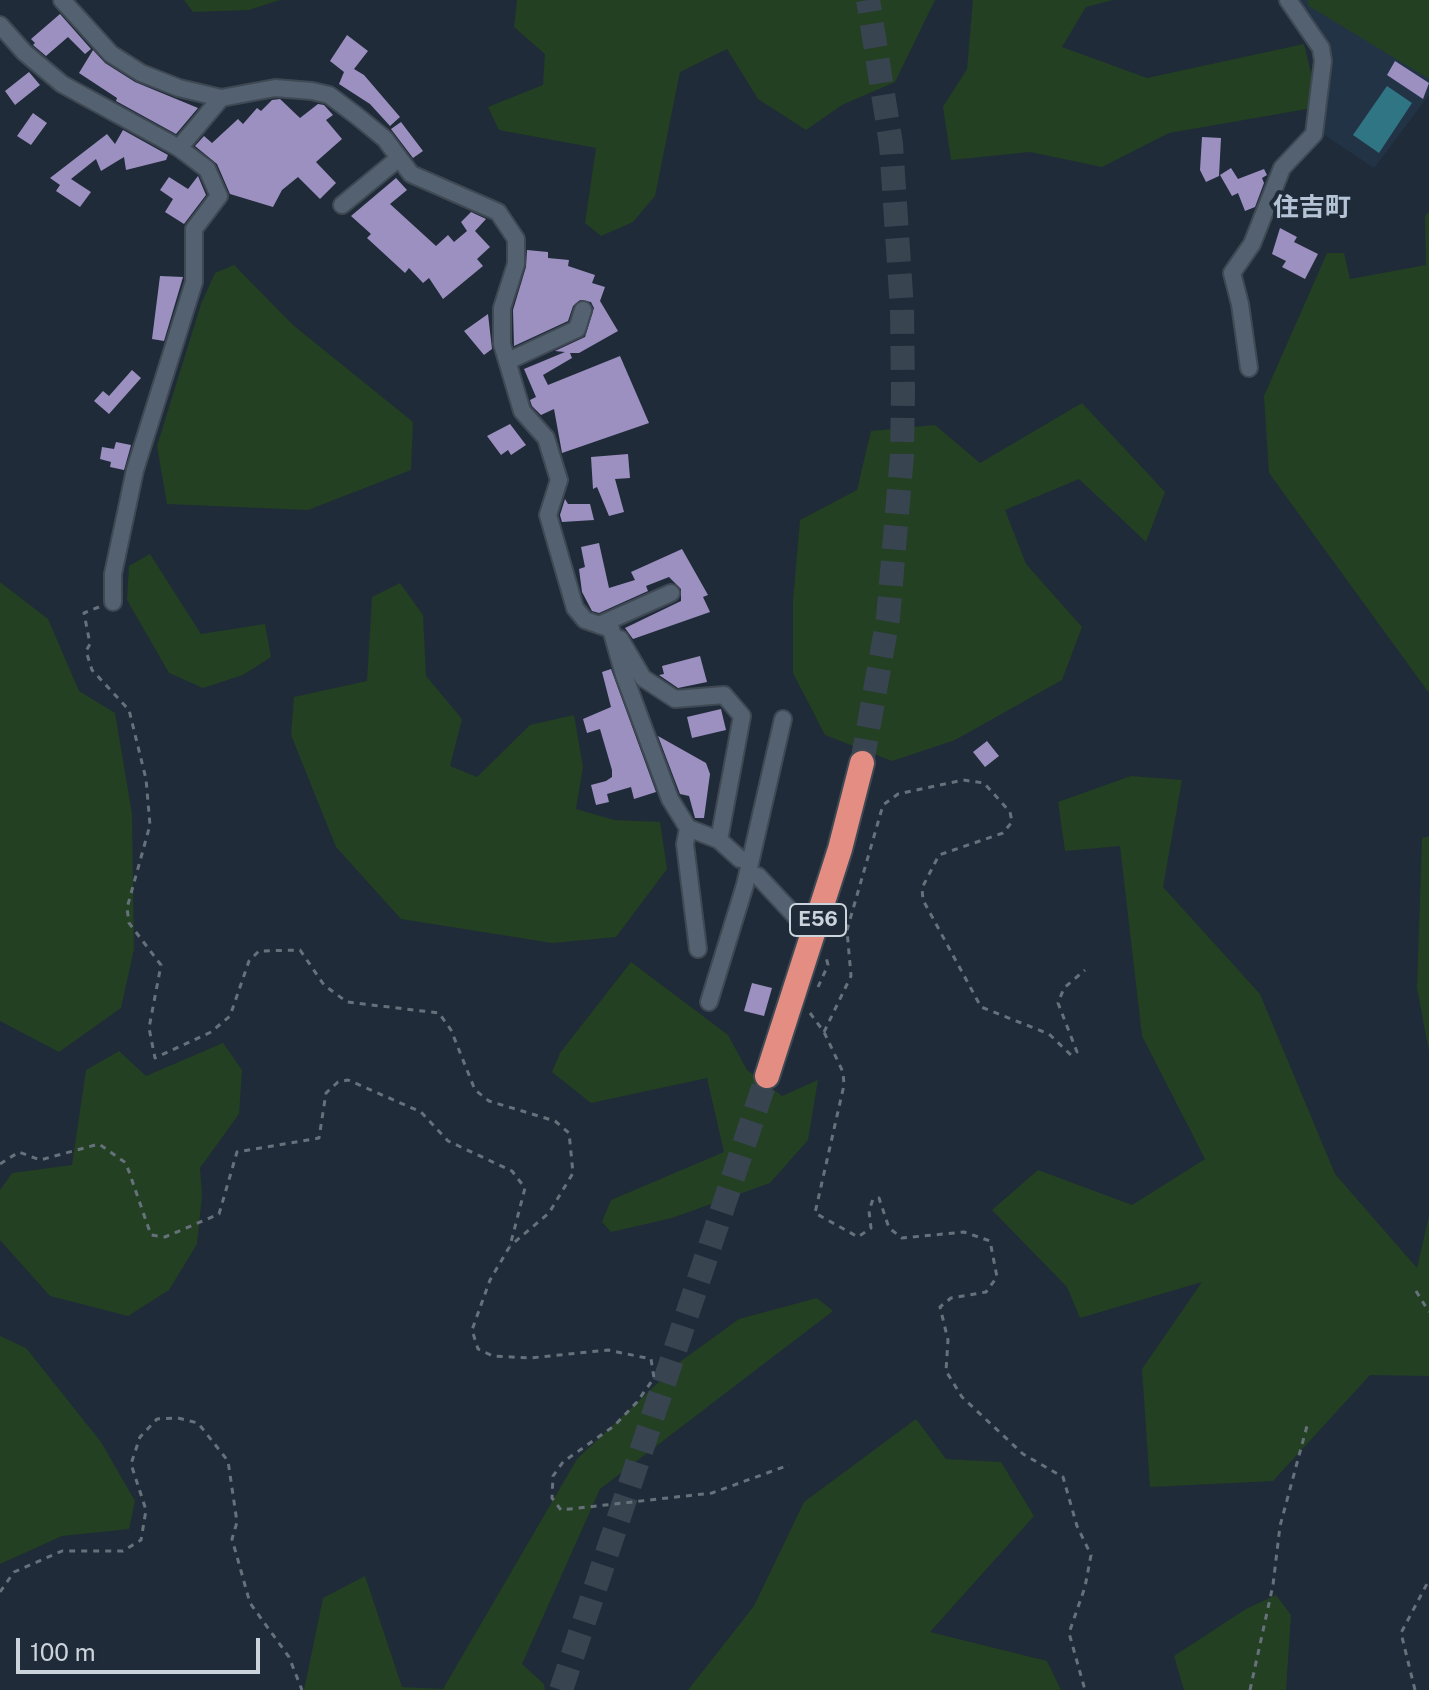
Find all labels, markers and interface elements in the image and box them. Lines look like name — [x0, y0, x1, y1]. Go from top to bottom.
district label: 住吉町 — [1273, 192, 1351, 224]
road number: E56 — [790, 904, 846, 936]
scale bar — [20, 1622, 264, 1672]
text: 100 m — [30, 1638, 96, 1666]

